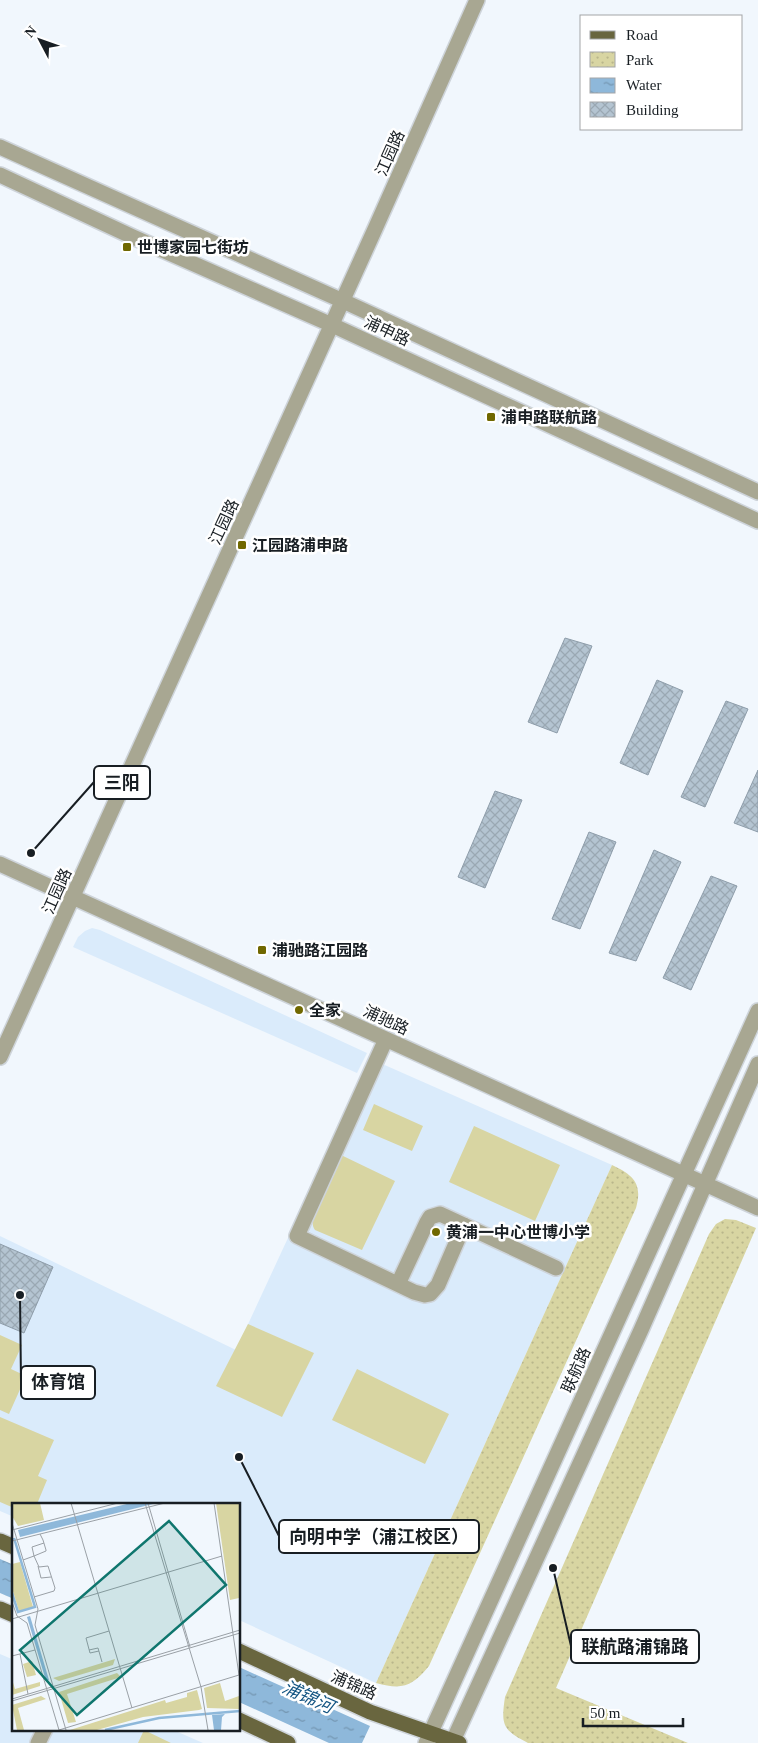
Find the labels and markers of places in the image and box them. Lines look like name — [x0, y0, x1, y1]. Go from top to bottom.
place label: 世博家园七街坊 — [137, 238, 249, 256]
marker: 世博家园七街坊 — [121, 241, 133, 253]
place label: 浦申路联航路 — [501, 408, 597, 426]
marker: 浦申路联航路 — [485, 411, 497, 423]
place label: 江园路浦申路 — [252, 536, 348, 554]
marker: 江园路浦申路 — [236, 539, 248, 551]
callout: 三阳 — [94, 766, 150, 799]
place label: 浦驰路江园路 — [272, 941, 368, 959]
marker: 浦驰路江园路 — [256, 944, 268, 956]
place label: 全家 — [309, 1002, 341, 1019]
marker: 全家 — [293, 1004, 305, 1016]
place label: 黄浦一中心世博小学 — [446, 1223, 590, 1241]
marker: 黄浦一中心世博小学 — [430, 1226, 442, 1238]
callout: 体育馆 — [21, 1366, 95, 1399]
callout: 向明中学（浦江校区） — [279, 1520, 479, 1553]
callout: 联航路浦锦路 — [571, 1630, 699, 1663]

